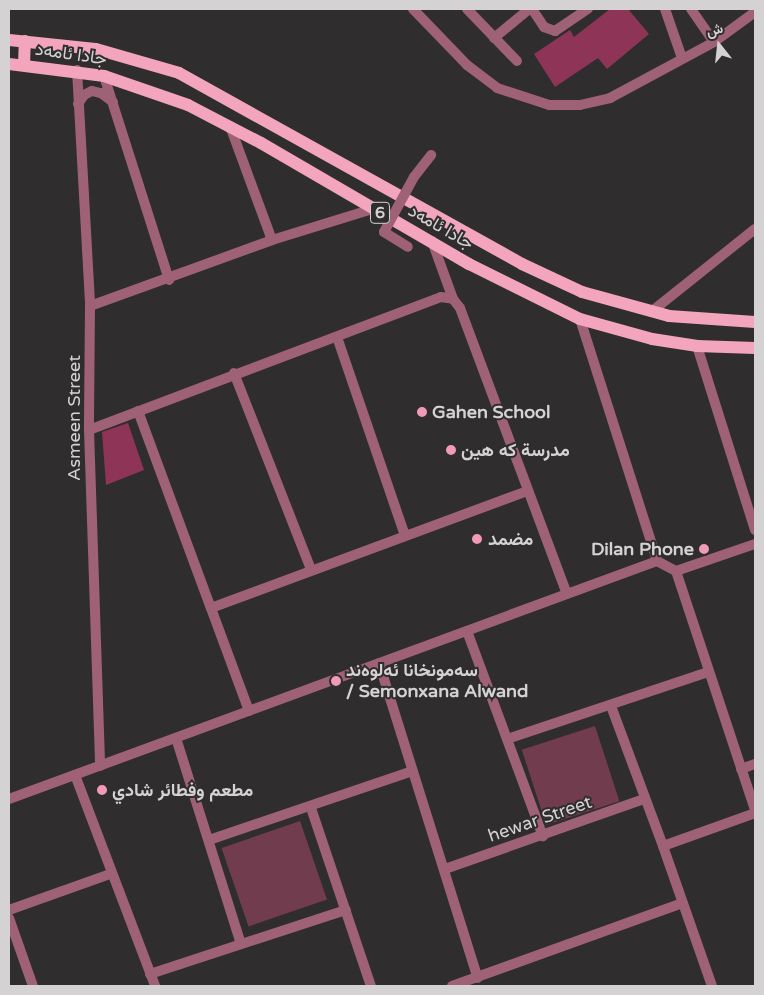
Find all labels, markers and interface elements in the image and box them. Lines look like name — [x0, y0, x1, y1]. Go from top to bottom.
north arrow — [694, 20, 744, 70]
text: ش — [704, 20, 725, 41]
street label: جادا ئامەد — [34, 38, 108, 70]
road number: 6 — [369, 200, 391, 227]
street label: جادا ئامەد — [404, 200, 478, 254]
street label: Asmeen Street — [63, 355, 85, 481]
place label: Gahen School — [432, 401, 551, 423]
marker: Gahen School — [416, 406, 428, 418]
place label: مدرسة كه هين — [461, 439, 570, 461]
marker: مدرسة كه هين — [445, 444, 457, 456]
place label: مضمد — [488, 528, 533, 550]
marker: مضمد — [470, 532, 484, 546]
place label: Dilan Phone — [591, 538, 694, 560]
marker: Dilan Phone — [698, 543, 710, 555]
place label: سەمونخانا ئەلوەند / Semonxana Alwand — [346, 660, 528, 702]
marker: سەمونخانا ئەلوەند / Semonxana Alwand — [330, 675, 342, 687]
place label: مطعم وفطائر شادي — [112, 779, 253, 801]
marker: مطعم وفطائر شادي — [96, 784, 108, 796]
street label: hewar Street — [485, 791, 595, 847]

